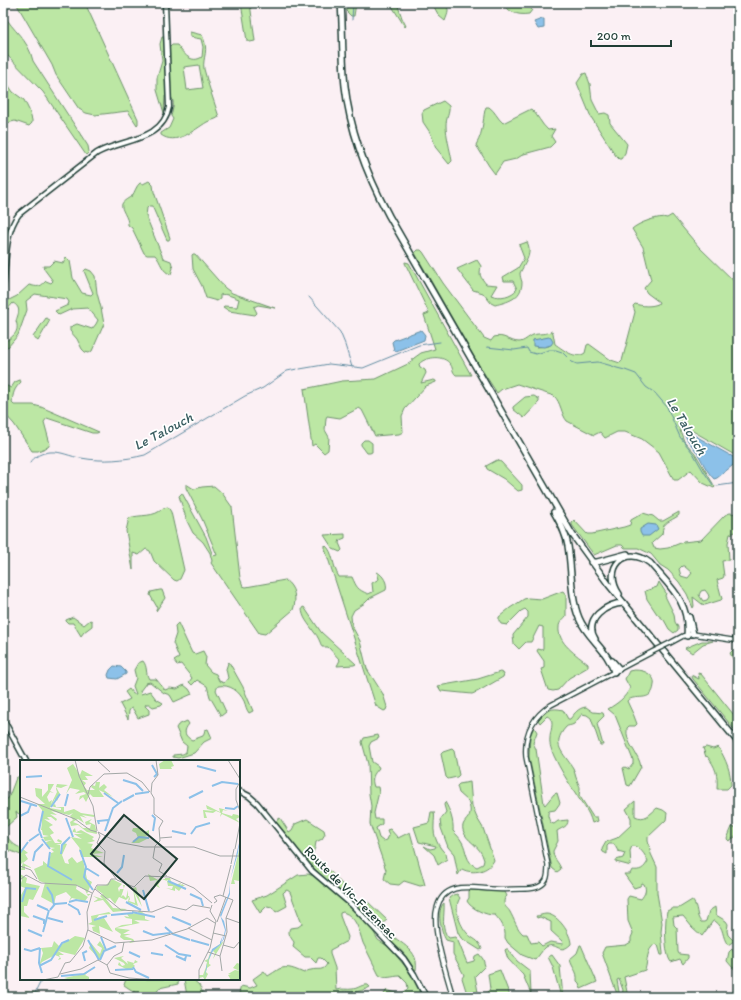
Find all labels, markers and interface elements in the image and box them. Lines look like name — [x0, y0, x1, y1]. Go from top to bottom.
scale bar — [591, 22, 671, 48]
text: 200 m — [597, 29, 631, 43]
water label: Le Talouch — [663, 394, 711, 459]
water label: Le Talouch — [131, 409, 196, 454]
inset map — [20, 760, 240, 980]
street label: Route de Vic-Fezensac — [301, 843, 400, 942]

